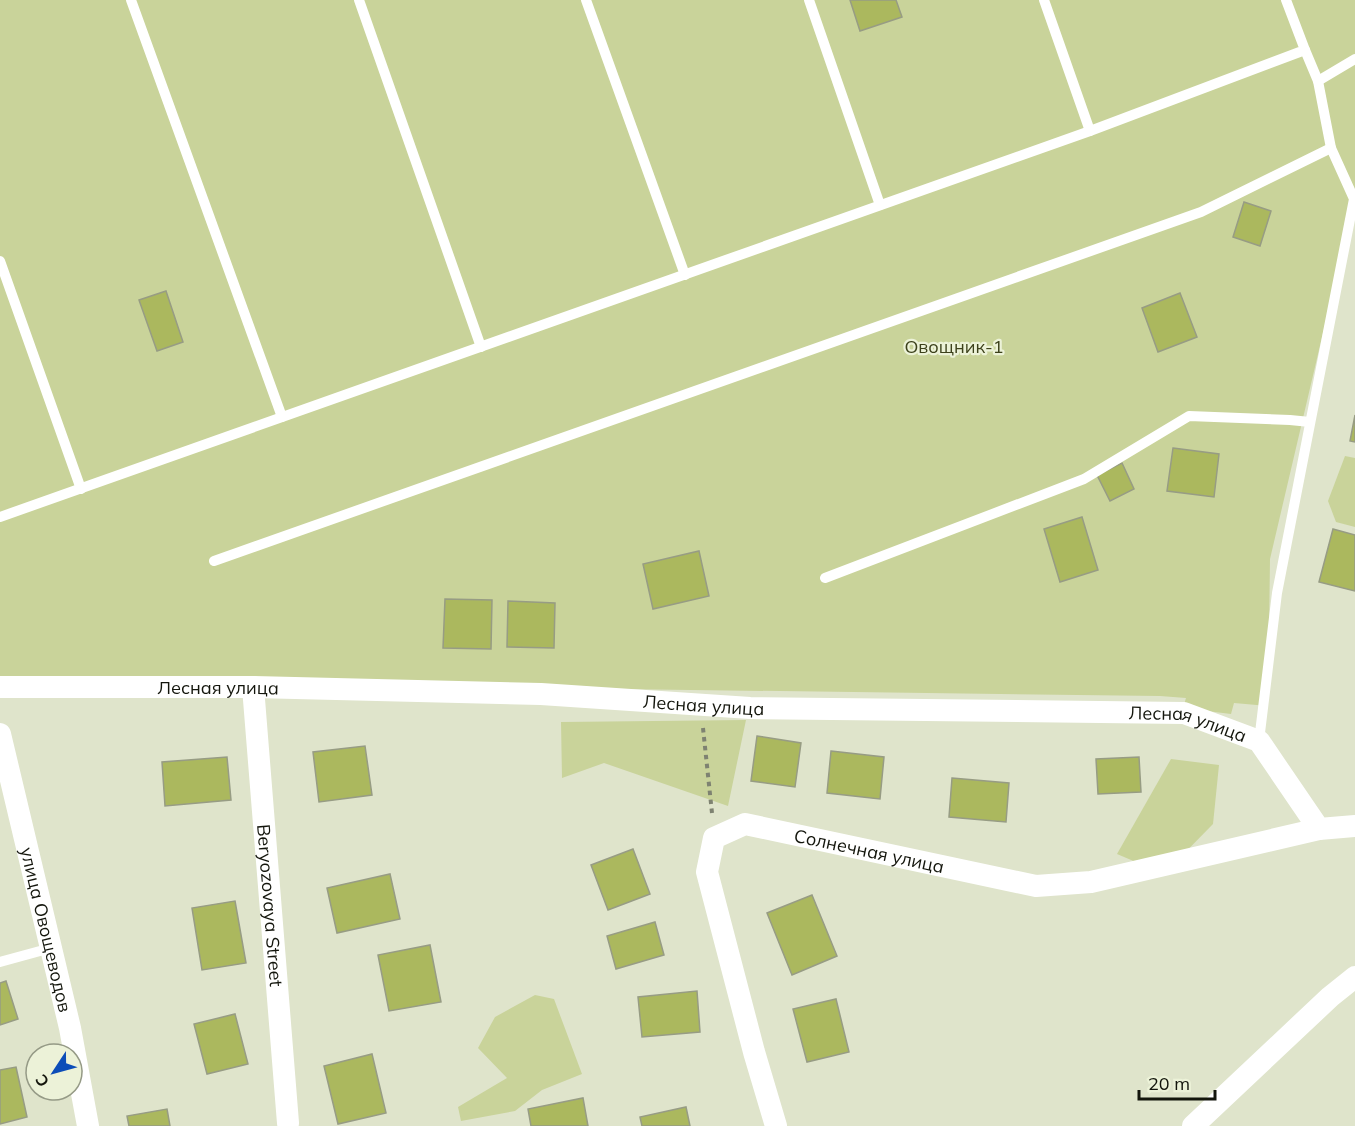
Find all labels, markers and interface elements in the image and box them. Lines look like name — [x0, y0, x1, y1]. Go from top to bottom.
park label: Овощник-1 — [904, 335, 1004, 358]
street label: Лесная улица — [157, 676, 279, 699]
street label: Лесная улица — [642, 689, 764, 720]
street label: Лесная улица — [1128, 701, 1250, 747]
street label: Beryozovaya Street — [253, 823, 289, 987]
street label: Солнечная улица — [792, 823, 946, 878]
street label: улица Овощеводов — [16, 845, 77, 1014]
north arrow — [24, 1042, 84, 1102]
scale bar — [1139, 1063, 1216, 1101]
text: С — [31, 1070, 53, 1091]
text: 20 m — [1148, 1072, 1190, 1095]

